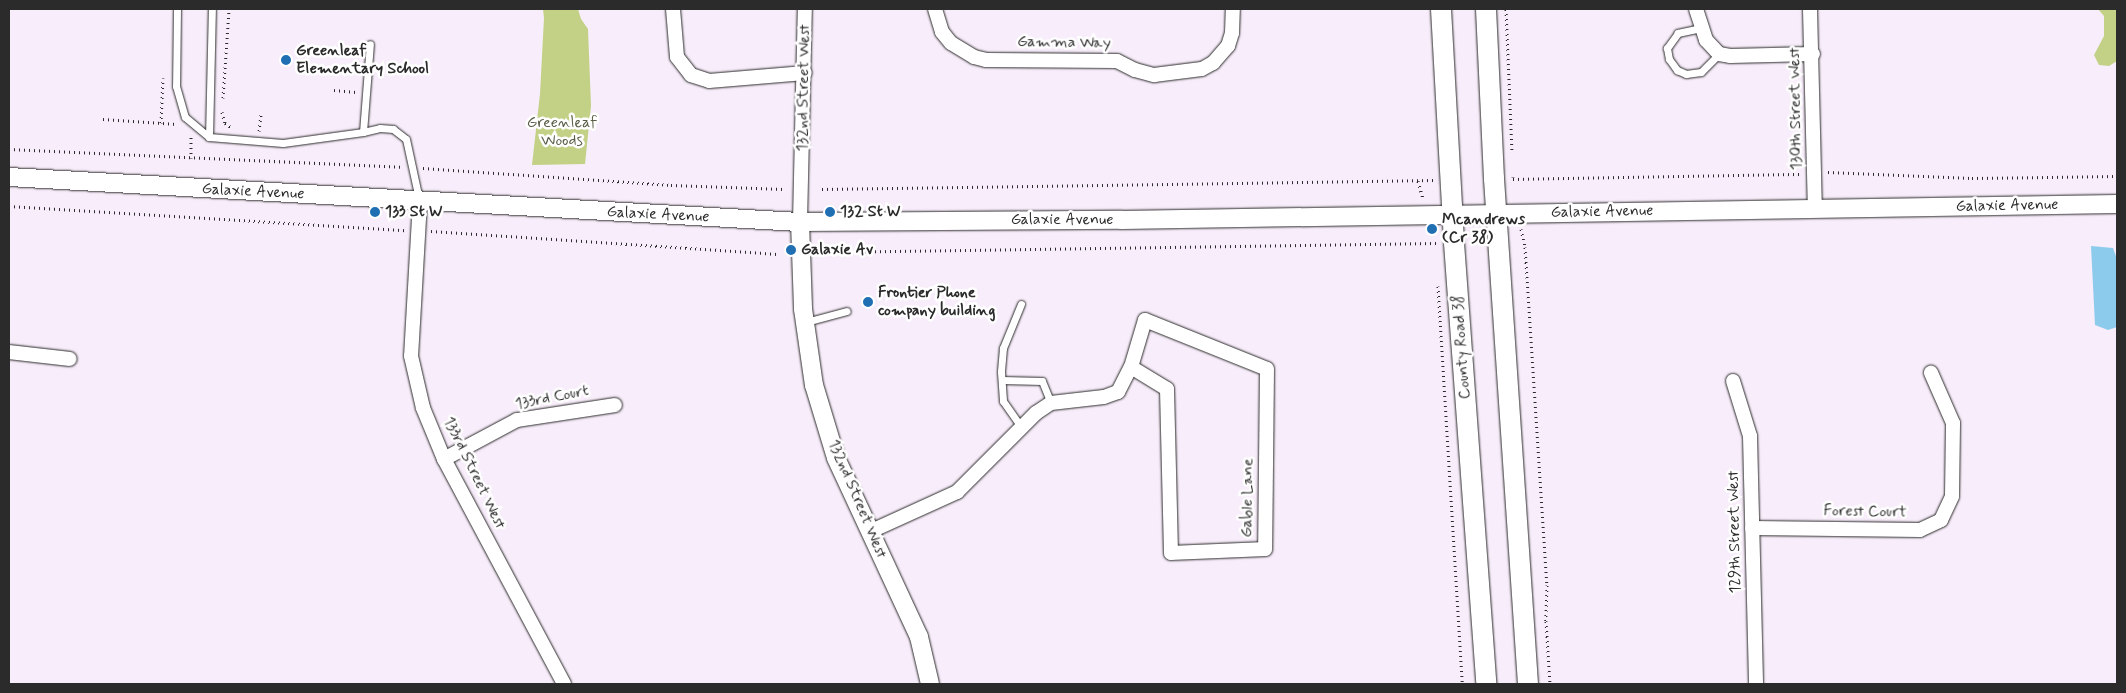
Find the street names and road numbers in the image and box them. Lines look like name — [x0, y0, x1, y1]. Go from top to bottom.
street label: 132nd Street West — [793, 24, 815, 152]
street label: Gamma Way — [1017, 33, 1111, 53]
street label: 130th Street West — [1785, 47, 1807, 171]
street label: Galaxie Avenue — [200, 180, 306, 204]
street label: Galaxie Avenue — [1955, 195, 2059, 217]
street label: Galaxie Avenue — [1550, 201, 1654, 223]
street label: Galaxie Avenue — [605, 203, 711, 227]
street label: Galaxie Avenue — [1010, 210, 1114, 230]
street label: County Road 38 — [1449, 294, 1475, 400]
street label: 133rd Court — [512, 381, 592, 415]
street label: 133rd Street West — [439, 414, 509, 532]
street label: 132nd Street West — [823, 437, 891, 561]
street label: Gable Lane — [1238, 459, 1258, 537]
street label: 129th Street West — [1724, 469, 1746, 595]
street label: Forest Court — [1823, 502, 1907, 522]

